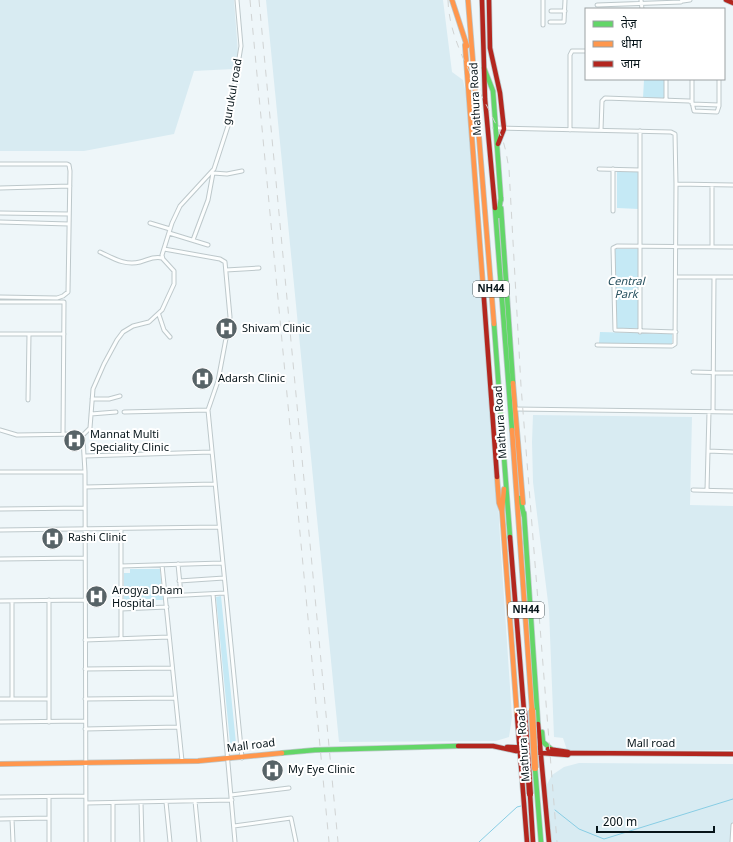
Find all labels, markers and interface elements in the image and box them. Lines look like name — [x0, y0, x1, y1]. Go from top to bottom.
legend — [585, 8, 725, 80]
text: तेज़ — [621, 16, 638, 33]
text: धीमा — [621, 36, 643, 53]
text: जाम — [621, 57, 641, 73]
street label: gurukul road — [220, 58, 246, 126]
street label: Mathura Road — [467, 62, 485, 136]
park label: Central Park — [607, 275, 646, 302]
road number: NH44 — [473, 281, 509, 297]
hospital icon: Shivam Clinic — [213, 316, 239, 342]
place label: Shivam Clinic — [242, 322, 310, 336]
hospital icon: Adarsh Clinic — [190, 366, 216, 392]
place label: Adarsh Clinic — [218, 372, 285, 386]
street label: Mathura Road — [491, 385, 511, 459]
hospital icon: Mannat Multi Speciality Clinic — [62, 428, 88, 454]
place label: Mannat Multi Speciality Clinic — [90, 428, 169, 455]
hospital icon: Rashi Clinic — [40, 525, 66, 551]
place label: Rashi Clinic — [68, 531, 126, 545]
hospital icon: Arogya Dham Hospital — [84, 584, 110, 610]
place label: Arogya Dham Hospital — [112, 584, 183, 611]
road number: NH44 — [508, 602, 544, 618]
street label: Mathura Road — [514, 708, 534, 782]
street label: Mall road — [226, 736, 276, 756]
street label: Mall road — [627, 737, 675, 751]
hospital icon: My Eye Clinic — [260, 757, 286, 783]
place label: My Eye Clinic — [288, 763, 355, 777]
scale bar — [597, 808, 714, 834]
text: 200 m — [603, 815, 637, 831]

